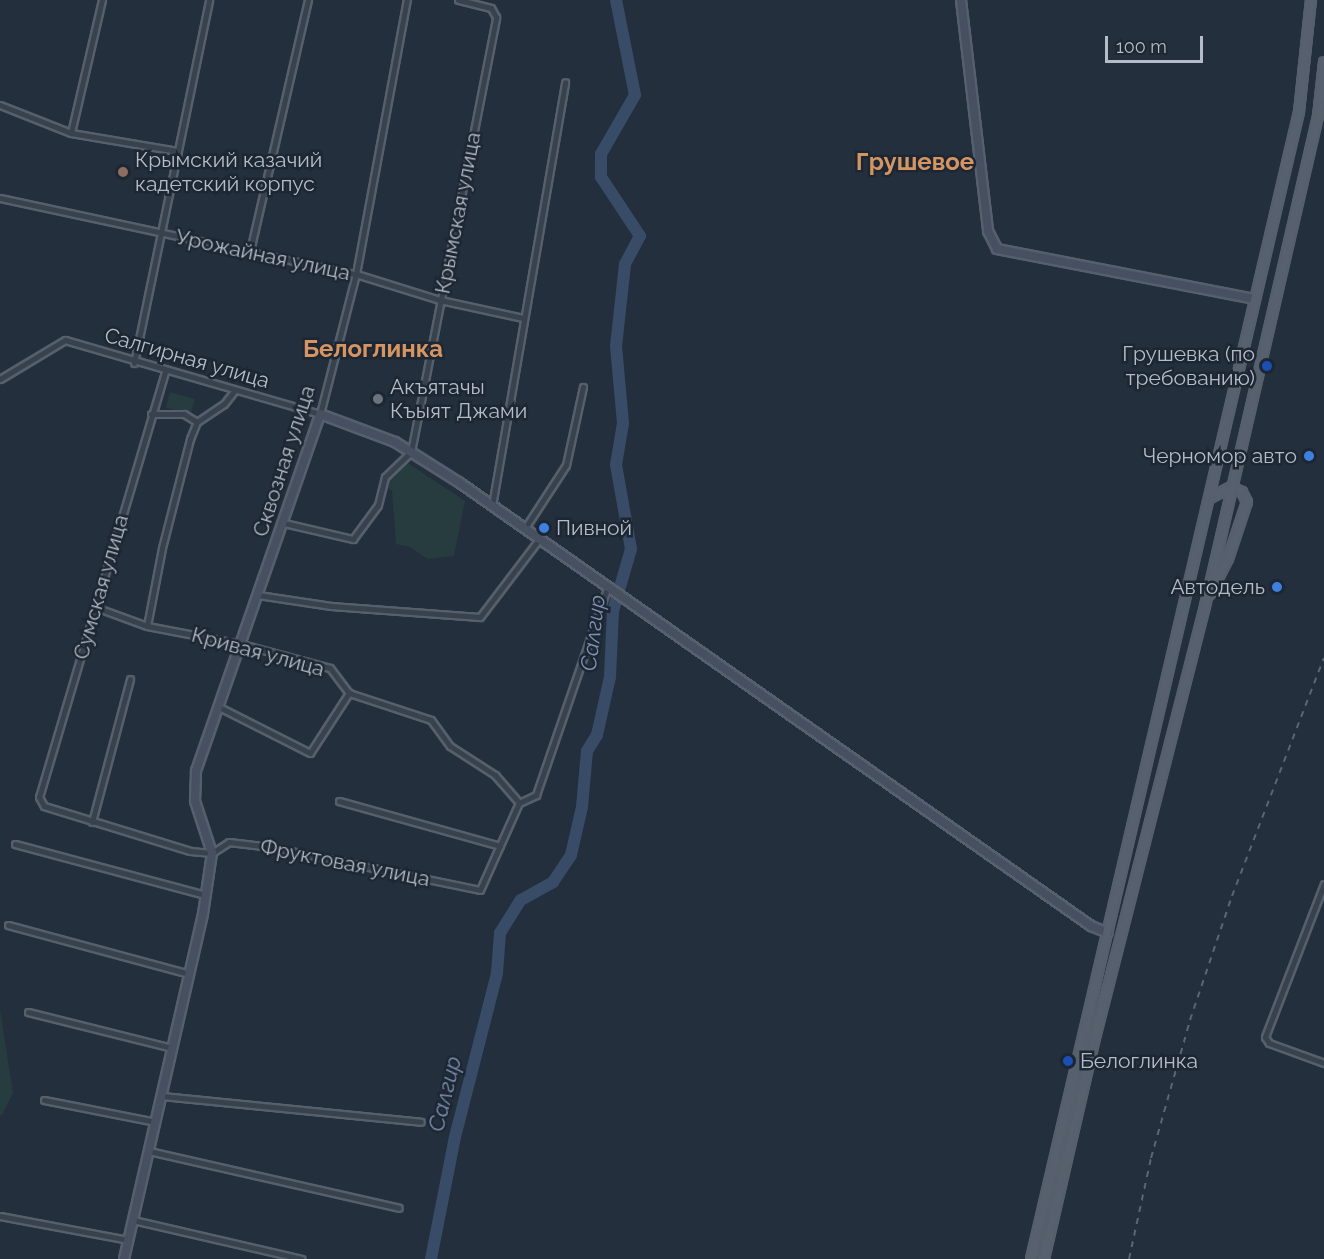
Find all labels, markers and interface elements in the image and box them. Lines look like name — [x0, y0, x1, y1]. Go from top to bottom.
scale bar — [1108, 24, 1206, 62]
text: 100 m — [1116, 36, 1167, 57]
street label: Крымская улица — [430, 130, 486, 296]
place label: Крымский казачий кадетский корпус — [135, 147, 322, 197]
district label: Грушевое — [856, 148, 974, 176]
marker: Крымский казачий кадетский корпус — [116, 165, 130, 179]
street label: Урожайная улица — [173, 224, 353, 286]
street label: Салгирная улица — [101, 322, 273, 394]
district label: Белоглинка — [303, 335, 443, 363]
place label: Грушевка (по требованию) — [1122, 341, 1255, 391]
marker: Грушевка (по требованию) — [1260, 359, 1274, 373]
place label: Акъятачы Къыят Джами — [390, 374, 527, 424]
street label: Сквозная улица — [248, 382, 320, 540]
marker: Акъятачы Къыят Джами — [371, 392, 385, 406]
place label: Черномор авто — [1143, 443, 1297, 469]
marker: Черномор авто — [1302, 449, 1316, 463]
street label: Сумская улица — [68, 511, 134, 663]
place label: Пивной — [556, 515, 632, 541]
marker: Пивной — [537, 521, 551, 535]
place label: Автодель — [1170, 574, 1265, 600]
marker: Автодель — [1270, 580, 1284, 594]
water label: Салгир — [575, 593, 611, 673]
street label: Кривая улица — [189, 622, 327, 682]
street label: Фруктовая улица — [258, 834, 432, 892]
place label: Белоглинка — [1080, 1048, 1198, 1074]
water label: Салгир — [423, 1054, 467, 1134]
marker: Белоглинка — [1061, 1054, 1075, 1068]

